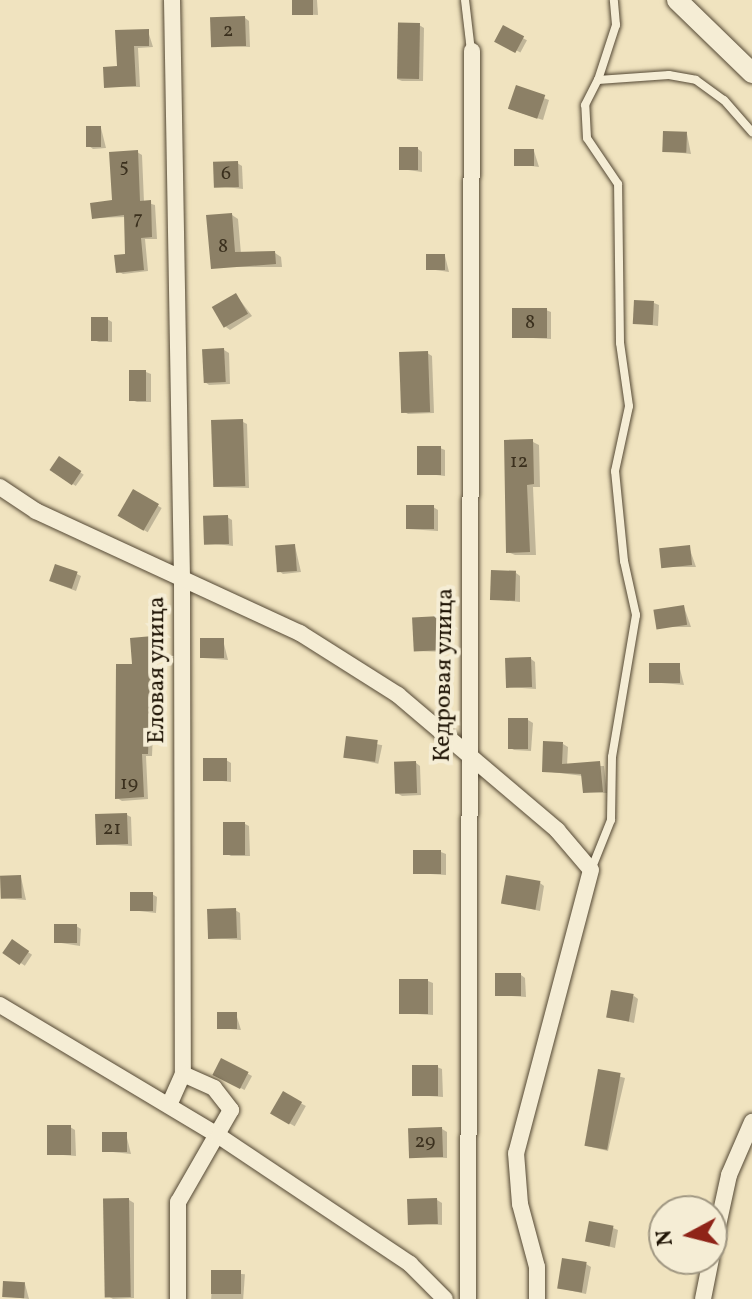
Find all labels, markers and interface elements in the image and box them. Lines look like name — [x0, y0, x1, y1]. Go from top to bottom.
house number: 2 — [223, 19, 233, 43]
house number: 5 — [119, 155, 129, 179]
house number: 6 — [221, 162, 231, 186]
house number: 7 — [133, 207, 143, 231]
house number: 8 — [218, 235, 228, 259]
house number: 8 — [525, 311, 535, 335]
house number: 12 — [510, 450, 528, 474]
street label: Кедровая улица — [429, 587, 461, 763]
street label: Еловая улица — [144, 596, 172, 744]
house number: 19 — [120, 772, 138, 796]
house number: 21 — [103, 817, 121, 841]
house number: 29 — [415, 1130, 435, 1154]
north arrow — [648, 1195, 728, 1275]
text: N — [649, 1228, 682, 1248]

